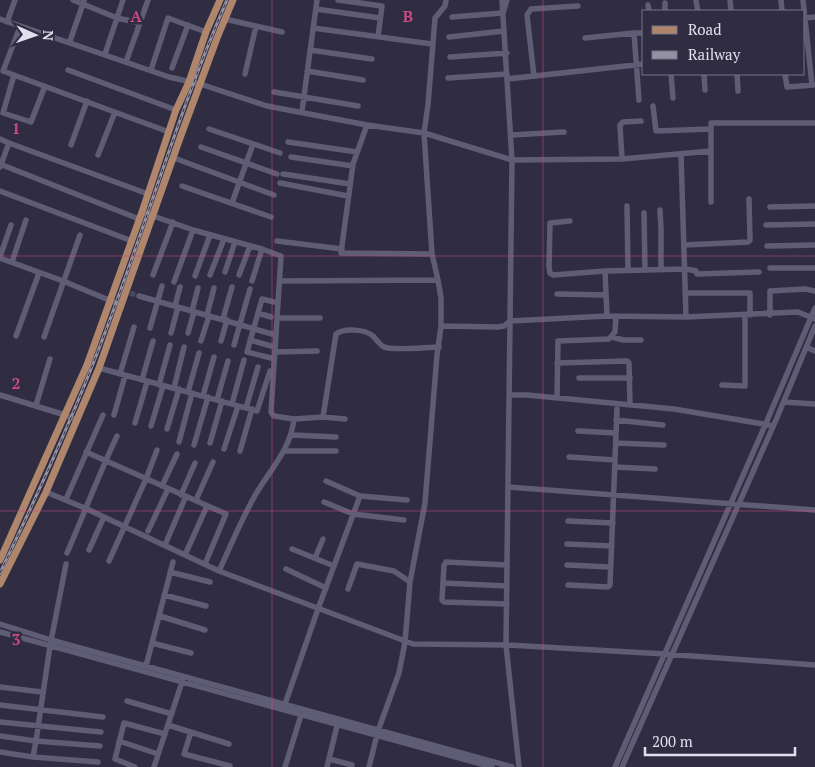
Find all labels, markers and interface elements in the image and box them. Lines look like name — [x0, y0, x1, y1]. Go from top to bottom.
text: A — [130, 5, 142, 27]
text: B — [403, 5, 413, 27]
north arrow — [10, 10, 60, 60]
legend — [642, 10, 805, 75]
text: Road — [688, 19, 721, 39]
text: N — [39, 30, 58, 41]
text: Railway — [688, 44, 741, 64]
text: 1 — [11, 117, 21, 139]
text: 2 — [11, 372, 21, 394]
text: 3 — [11, 628, 21, 650]
scale bar — [645, 724, 795, 756]
text: 200 m — [652, 731, 693, 751]

